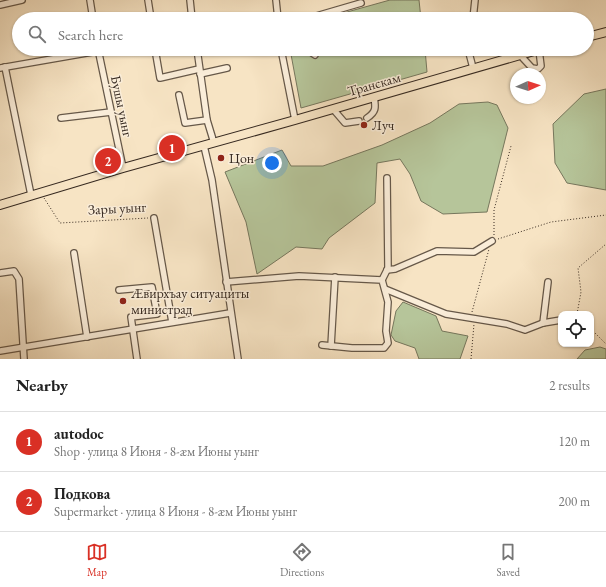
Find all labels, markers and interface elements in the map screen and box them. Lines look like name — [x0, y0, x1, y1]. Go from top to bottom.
search box — [12, 12, 594, 56]
icon: search — [26, 23, 48, 45]
text: Search here — [58, 25, 123, 44]
street label: Транскам — [345, 68, 403, 100]
north arrow — [510, 68, 546, 104]
street label: Бушы уынг — [107, 74, 137, 138]
place label: Луч — [372, 116, 394, 134]
marker: Луч — [359, 120, 369, 130]
pin: 1 — [159, 133, 185, 163]
pin: 2 — [95, 146, 121, 176]
place label: Цон — [229, 149, 254, 167]
marker: Цон — [216, 153, 226, 163]
your location — [262, 153, 282, 173]
street label: Зары уынг — [87, 197, 147, 219]
place label: Æвирхъау ситуациты министрад — [130, 284, 250, 318]
marker: Æвирхъау ситуациты министрад — [118, 296, 128, 306]
map controls — [558, 311, 594, 347]
button: locate — [558, 311, 594, 347]
text: Nearby — [16, 374, 68, 396]
text: 2 results — [549, 377, 590, 394]
text: autodoc — [54, 424, 104, 443]
text: 1 — [26, 433, 32, 450]
text: 120 m — [559, 433, 590, 450]
text: Shop · улица 8 Июня - 8-ӕм Июны уынг — [54, 443, 259, 460]
text: Подкова — [54, 484, 110, 503]
text: 2 — [26, 493, 32, 510]
text: 200 m — [559, 493, 590, 510]
text: Supermarket · улица 8 Июня - 8-ӕм Июны уынг — [54, 503, 297, 520]
tab: Map — [86, 541, 108, 579]
tab: Directions — [280, 541, 324, 579]
tab: Saved — [496, 541, 520, 579]

